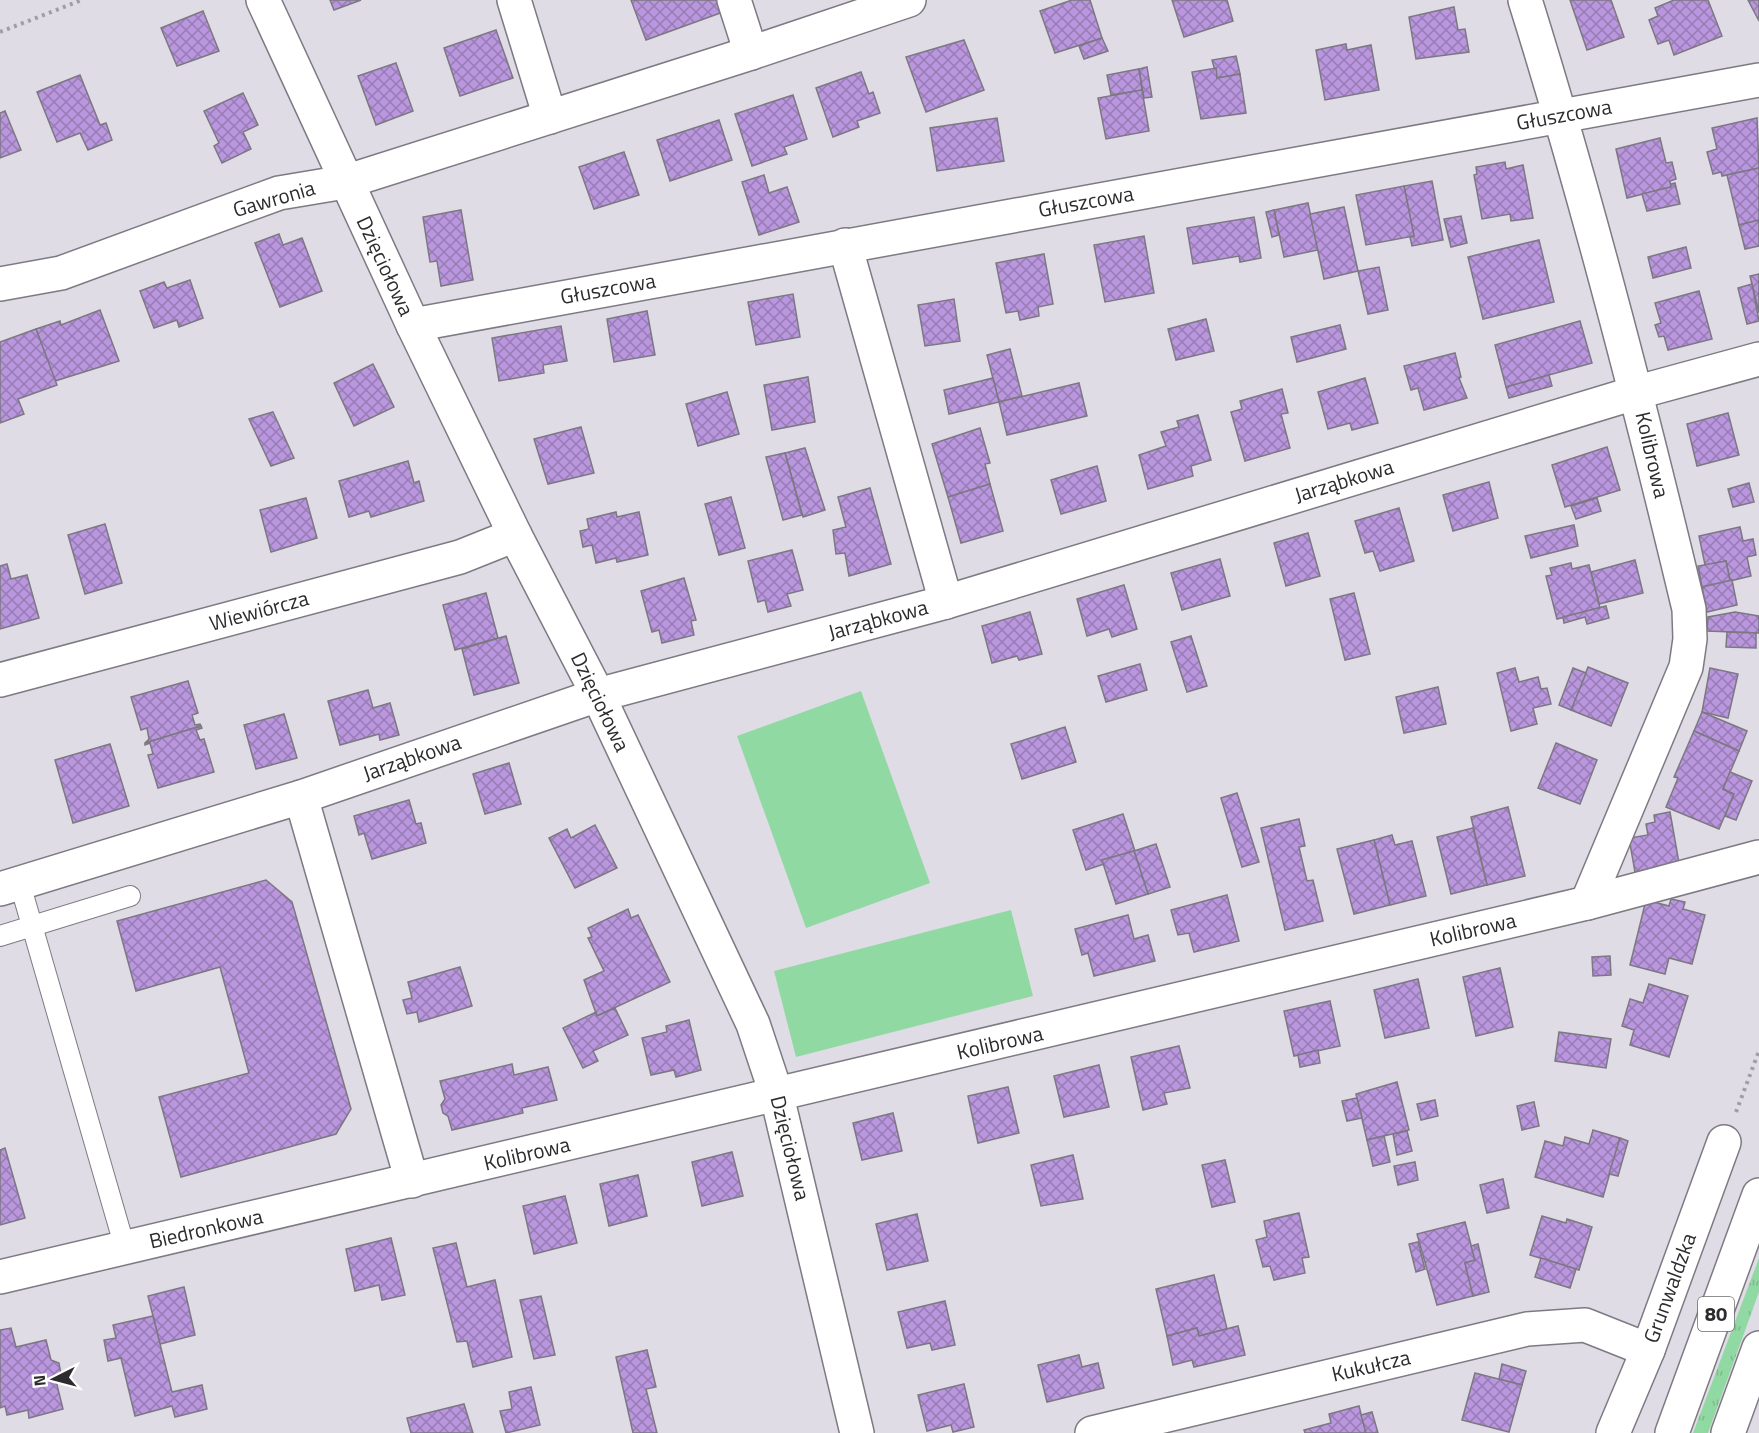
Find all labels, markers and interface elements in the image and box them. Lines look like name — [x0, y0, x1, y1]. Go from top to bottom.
street label: Głuszcowa — [1514, 90, 1614, 138]
street label: Gawronia — [229, 171, 319, 225]
street label: Głuszcowa — [1036, 177, 1136, 225]
street label: Dzięciołowa — [349, 210, 423, 321]
street label: Głuszcowa — [558, 264, 658, 312]
street label: Kolibrowa — [1628, 408, 1679, 502]
street label: Jarząbkowa — [1290, 450, 1398, 510]
street label: Wiewiórcza — [205, 581, 312, 639]
street label: Jarząbkowa — [824, 590, 932, 648]
street label: Dzięciołowa — [563, 646, 639, 757]
street label: Jarząbkowa — [358, 725, 466, 789]
street label: Kolibrowa — [1426, 903, 1520, 954]
street label: Kolibrowa — [953, 1016, 1047, 1067]
street label: Dzięciołowa — [762, 1092, 820, 1204]
street label: Kolibrowa — [480, 1127, 574, 1178]
street label: Biedronkowa — [146, 1199, 266, 1257]
street label: Grunwaldzka — [1634, 1228, 1704, 1347]
road number: 80 — [1698, 1297, 1734, 1331]
street label: Kukułcza — [1328, 1340, 1414, 1390]
north arrow — [24, 1349, 84, 1409]
text: N — [27, 1374, 52, 1387]

